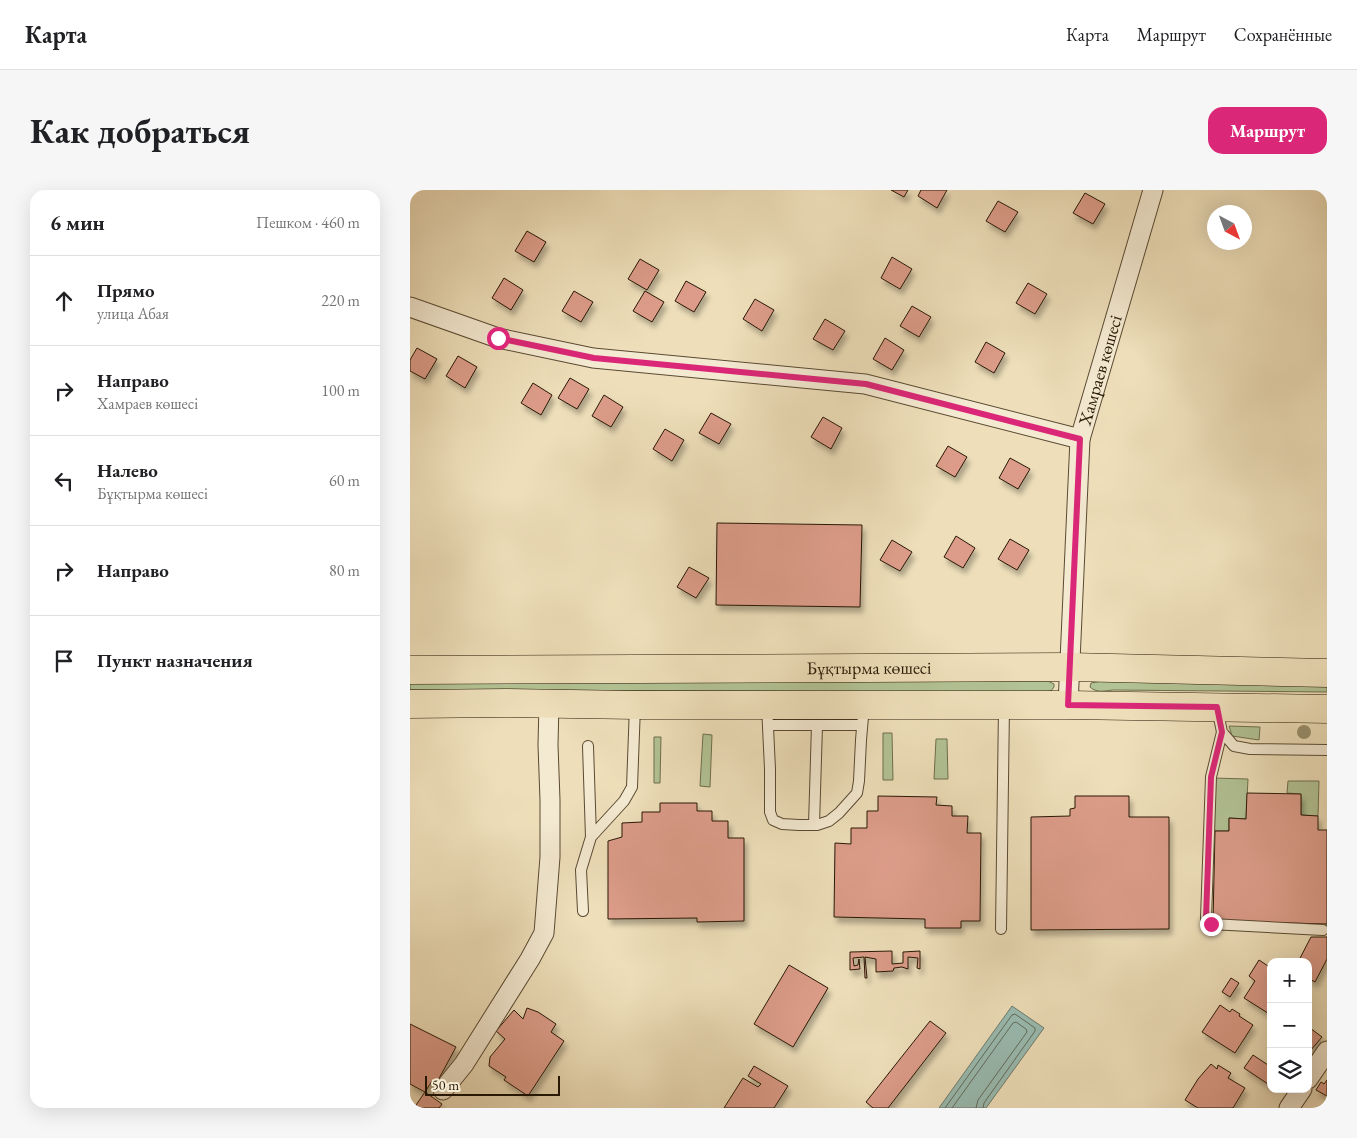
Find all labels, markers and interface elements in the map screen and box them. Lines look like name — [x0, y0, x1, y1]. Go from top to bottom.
text: Карта — [25, 19, 87, 50]
text: Карта — [1066, 23, 1109, 46]
text: Маршрут — [1137, 23, 1206, 46]
text: Сохранённые — [1234, 23, 1332, 46]
button: Маршрут — [1208, 107, 1327, 154]
text: Как добраться — [30, 108, 250, 153]
north arrow — [1207, 205, 1252, 250]
text: 6 мин — [50, 209, 105, 236]
text: Пешком · 460 m — [256, 212, 360, 233]
text: Прямо — [97, 278, 155, 303]
icon: ahead — [50, 287, 78, 315]
text: 220 m — [321, 290, 360, 311]
text: улица Абая — [97, 303, 169, 324]
street label: Хамраев көшесі — [1072, 312, 1127, 429]
route start — [487, 327, 510, 350]
text: Направо — [97, 368, 169, 393]
icon: right — [50, 377, 78, 405]
text: 100 m — [321, 380, 360, 401]
text: Хамраев көшесі — [97, 393, 198, 414]
text: Налево — [97, 458, 158, 483]
icon: left — [50, 467, 78, 495]
text: 60 m — [329, 470, 360, 491]
text: Бұқтырма көшесі — [97, 483, 208, 504]
icon: right — [50, 557, 78, 585]
text: Направо — [97, 558, 169, 583]
text: 80 m — [329, 560, 360, 581]
icon: arrive — [50, 647, 78, 675]
text: Пункт назначения — [97, 648, 253, 673]
street label: Бұқтырма көшесі — [806, 656, 932, 679]
route end — [1200, 913, 1223, 936]
map controls — [1267, 958, 1312, 1093]
button: + — [1267, 958, 1312, 1003]
button: − — [1267, 1003, 1312, 1048]
button: layers — [1267, 1048, 1312, 1093]
scale bar — [425, 1073, 560, 1096]
text: 50 m — [432, 1076, 459, 1094]

